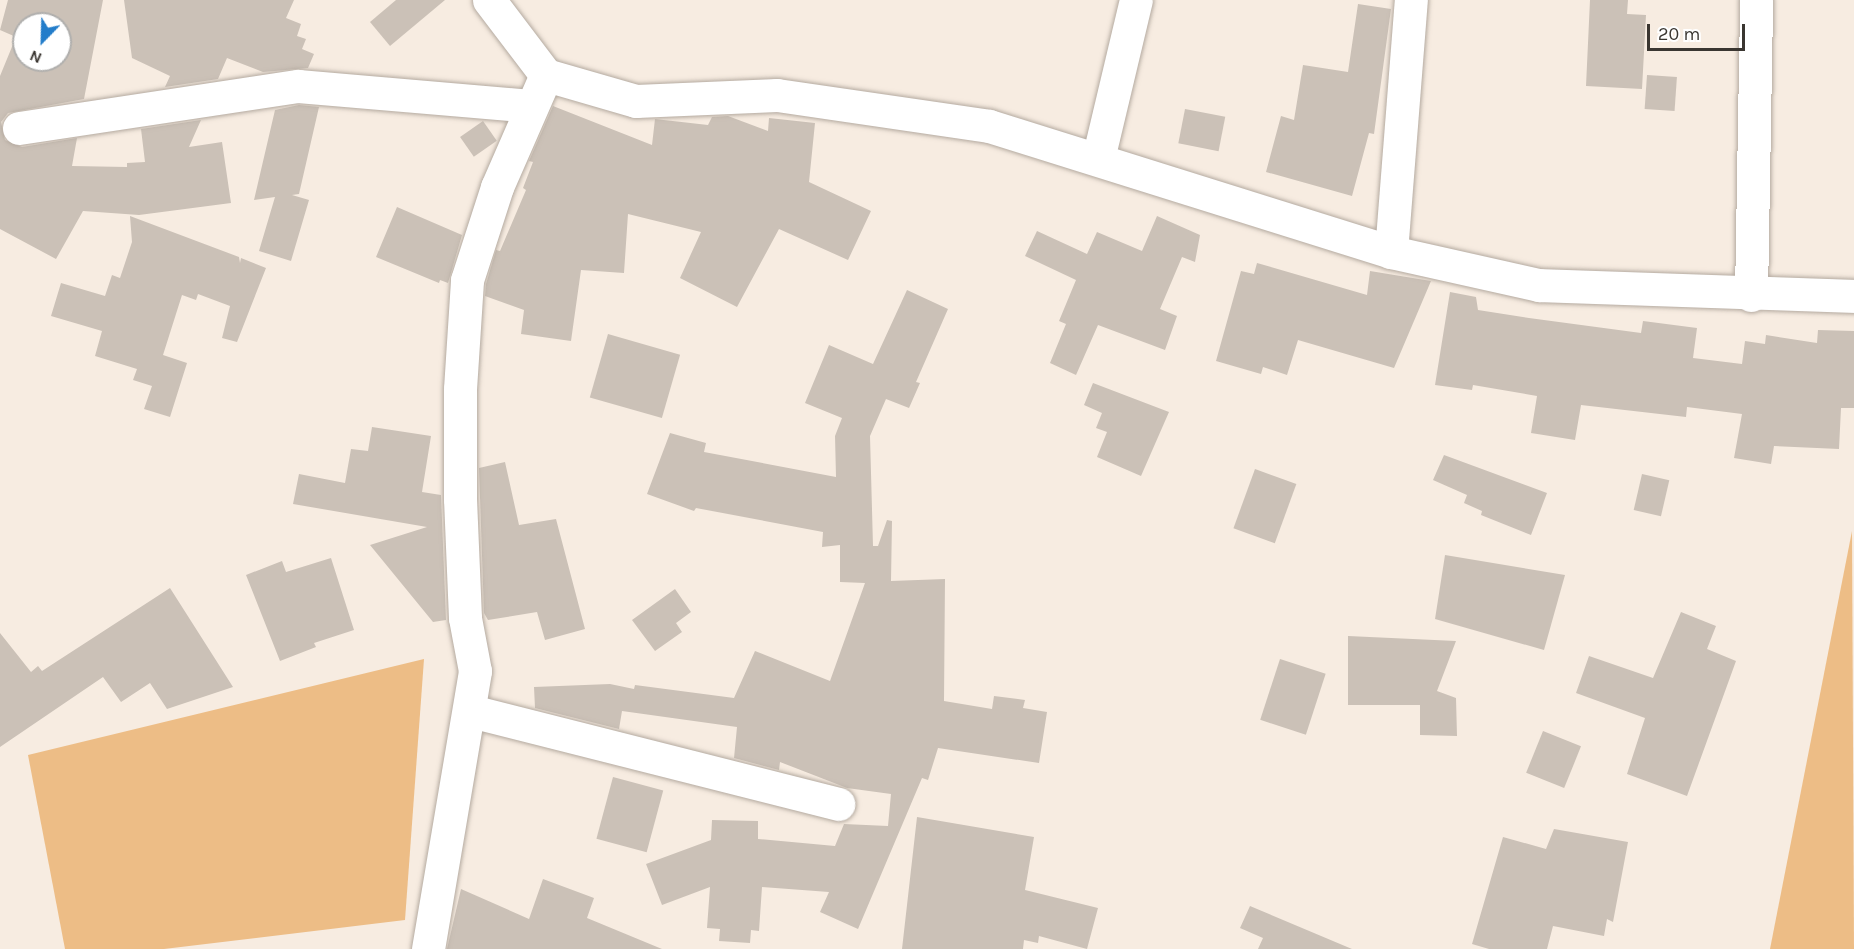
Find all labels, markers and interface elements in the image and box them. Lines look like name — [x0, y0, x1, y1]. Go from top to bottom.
north arrow — [12, 12, 72, 72]
scale bar — [1650, 12, 1748, 50]
text: 20 m — [1658, 23, 1700, 45]
text: N — [27, 46, 45, 68]

